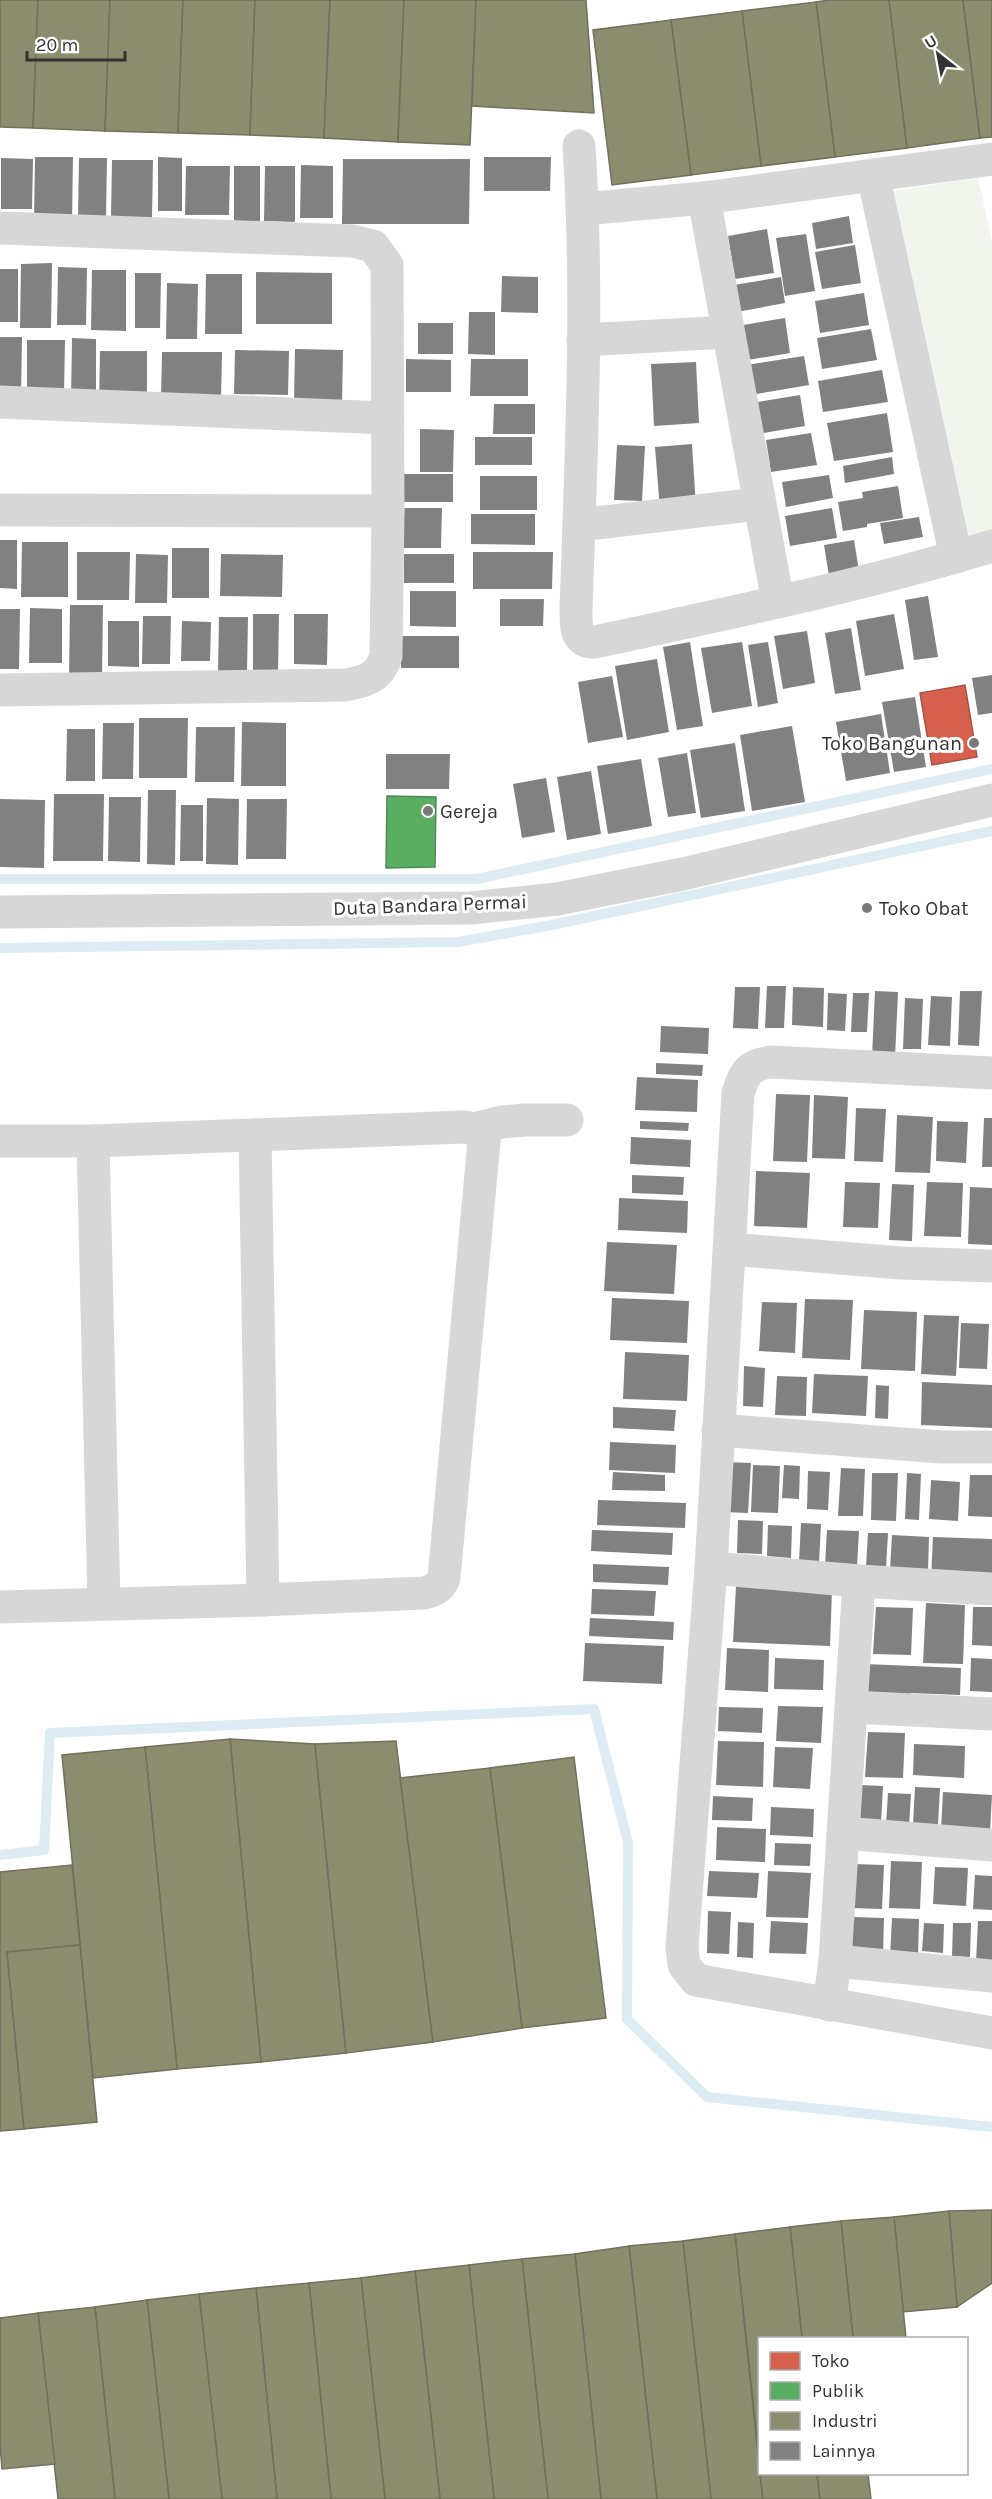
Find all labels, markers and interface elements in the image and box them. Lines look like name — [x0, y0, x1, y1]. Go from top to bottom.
scale bar — [27, 24, 124, 62]
north arrow — [908, 24, 968, 84]
text: U — [921, 31, 940, 53]
text: 20 m — [36, 34, 78, 56]
place label: Toko Bangunan — [822, 732, 962, 755]
marker: Toko Bangunan — [967, 736, 981, 750]
place label: Gereja — [440, 800, 498, 823]
marker: Gereja — [421, 804, 435, 818]
street label: Duta Bandara Permai — [333, 890, 527, 920]
place label: Toko Obat — [879, 897, 969, 920]
marker: Toko Obat — [860, 901, 874, 915]
legend — [758, 2337, 968, 2475]
text: Toko — [812, 2350, 849, 2372]
text: Publik — [812, 2380, 864, 2402]
text: Industri — [812, 2410, 878, 2432]
text: Lainnya — [812, 2440, 876, 2462]

